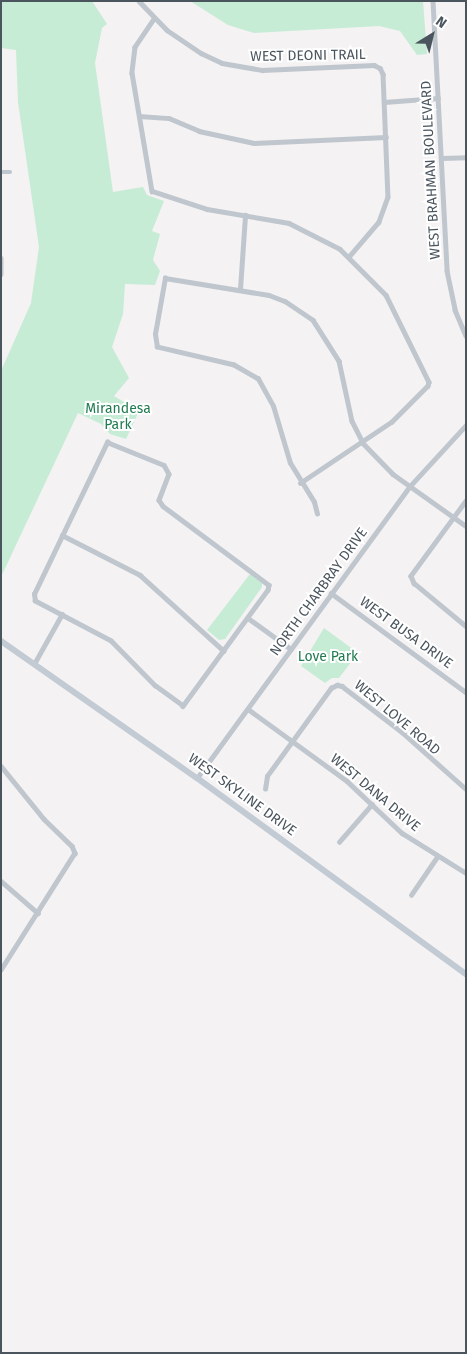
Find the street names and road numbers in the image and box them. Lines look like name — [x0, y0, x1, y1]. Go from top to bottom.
street label: WEST DEONI TRAIL — [250, 47, 366, 65]
street label: WEST BRAHMAN BOULEVARD — [418, 80, 444, 260]
street label: NORTH CHARBRAY DRIVE — [267, 525, 371, 659]
street label: WEST BUSA DRIVE — [356, 594, 456, 672]
street label: WEST LOVE ROAD — [351, 677, 443, 759]
street label: WEST SKYLINE DRIVE — [185, 750, 299, 840]
street label: WEST DANA DRIVE — [327, 750, 423, 836]

